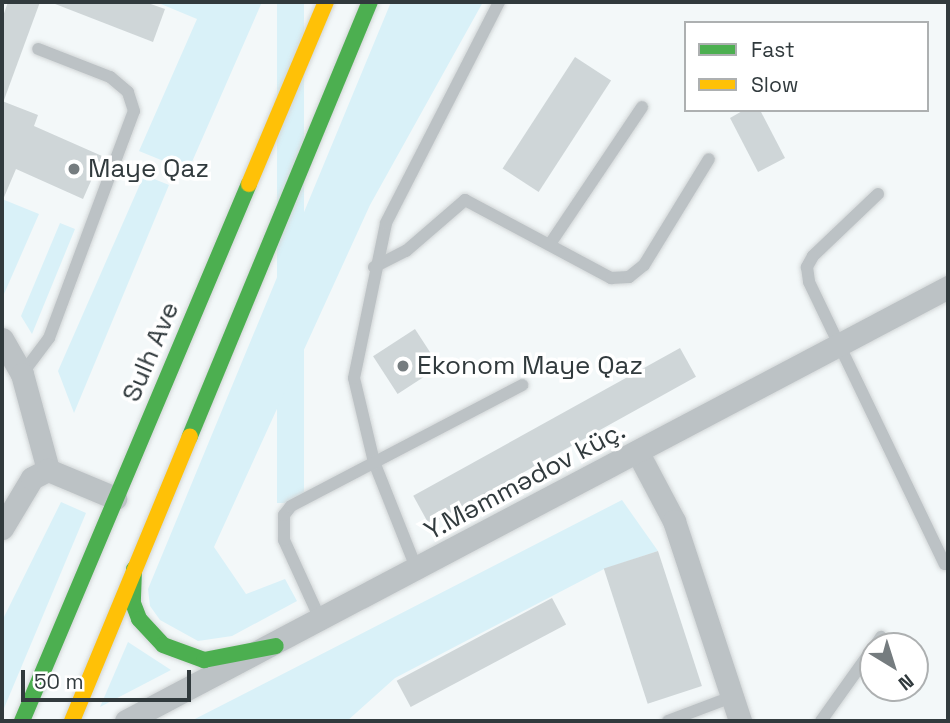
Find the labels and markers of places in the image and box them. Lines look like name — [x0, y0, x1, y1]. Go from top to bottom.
place label: Maye Qaz — [88, 153, 209, 185]
marker: Maye Qaz — [66, 161, 82, 177]
place label: Ekonom Maye Qaz — [417, 350, 643, 382]
marker: Ekonom Maye Qaz — [395, 358, 411, 374]

